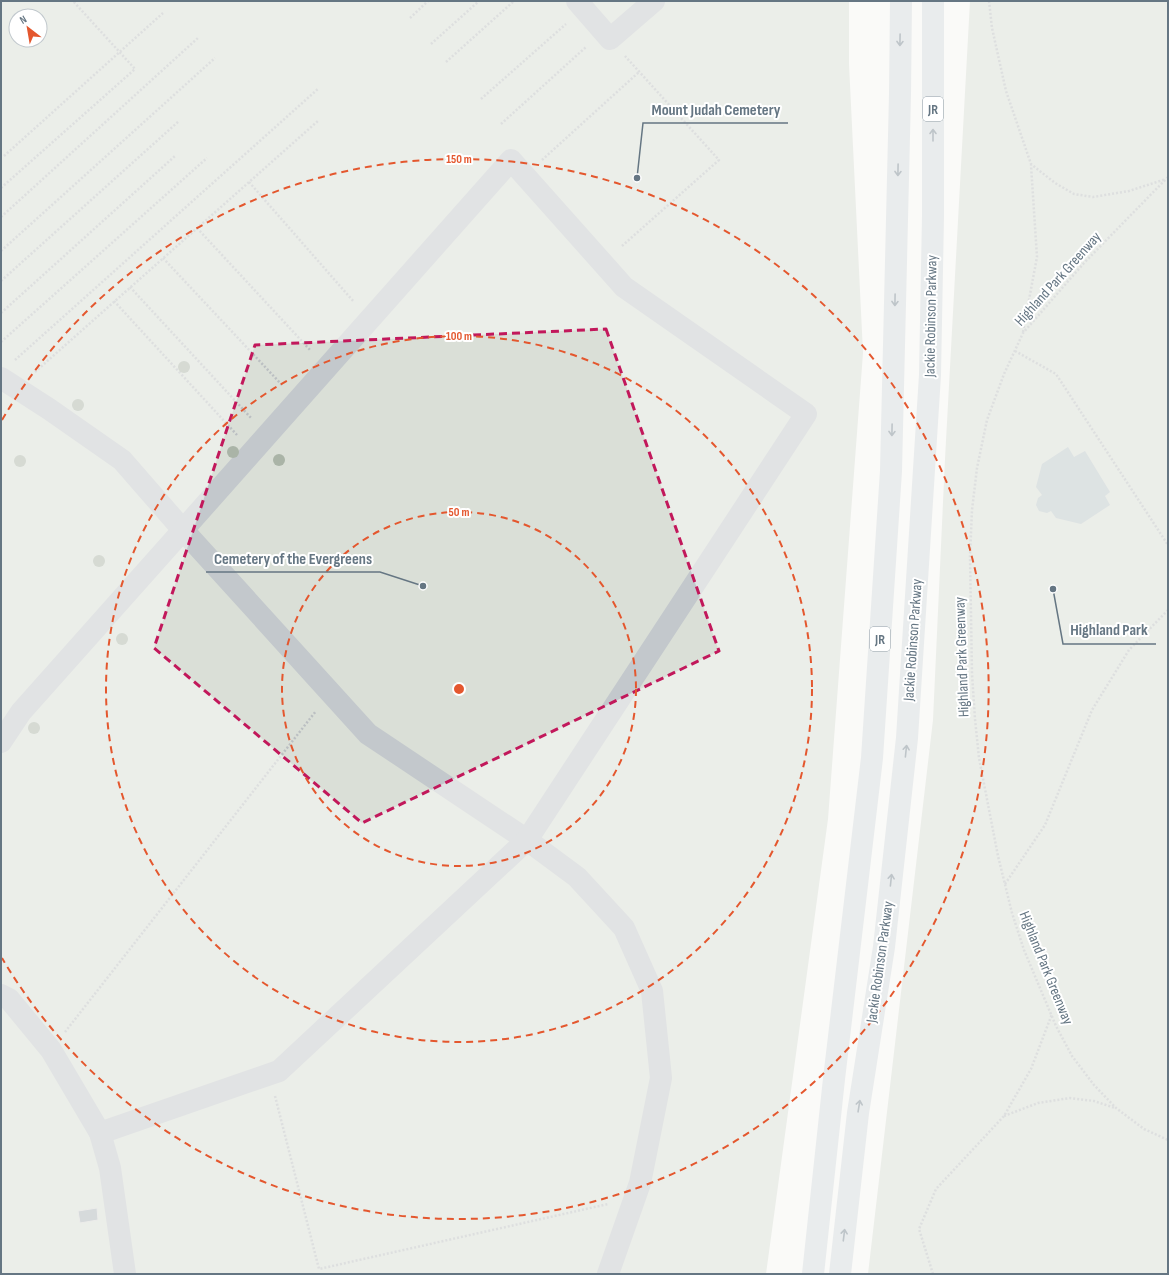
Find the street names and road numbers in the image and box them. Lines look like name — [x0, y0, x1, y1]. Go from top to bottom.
road number: JR — [923, 97, 943, 121]
street label: Highland Park Greenway — [1011, 228, 1106, 330]
street label: Jackie Robinson Parkway — [920, 255, 942, 378]
street label: Jackie Robinson Parkway — [899, 578, 927, 703]
street label: Highland Park Greenway — [950, 596, 974, 718]
road number: JR — [870, 627, 890, 651]
street label: Jackie Robinson Parkway — [862, 900, 898, 1025]
street label: Highland Park Greenway — [1015, 909, 1077, 1028]

